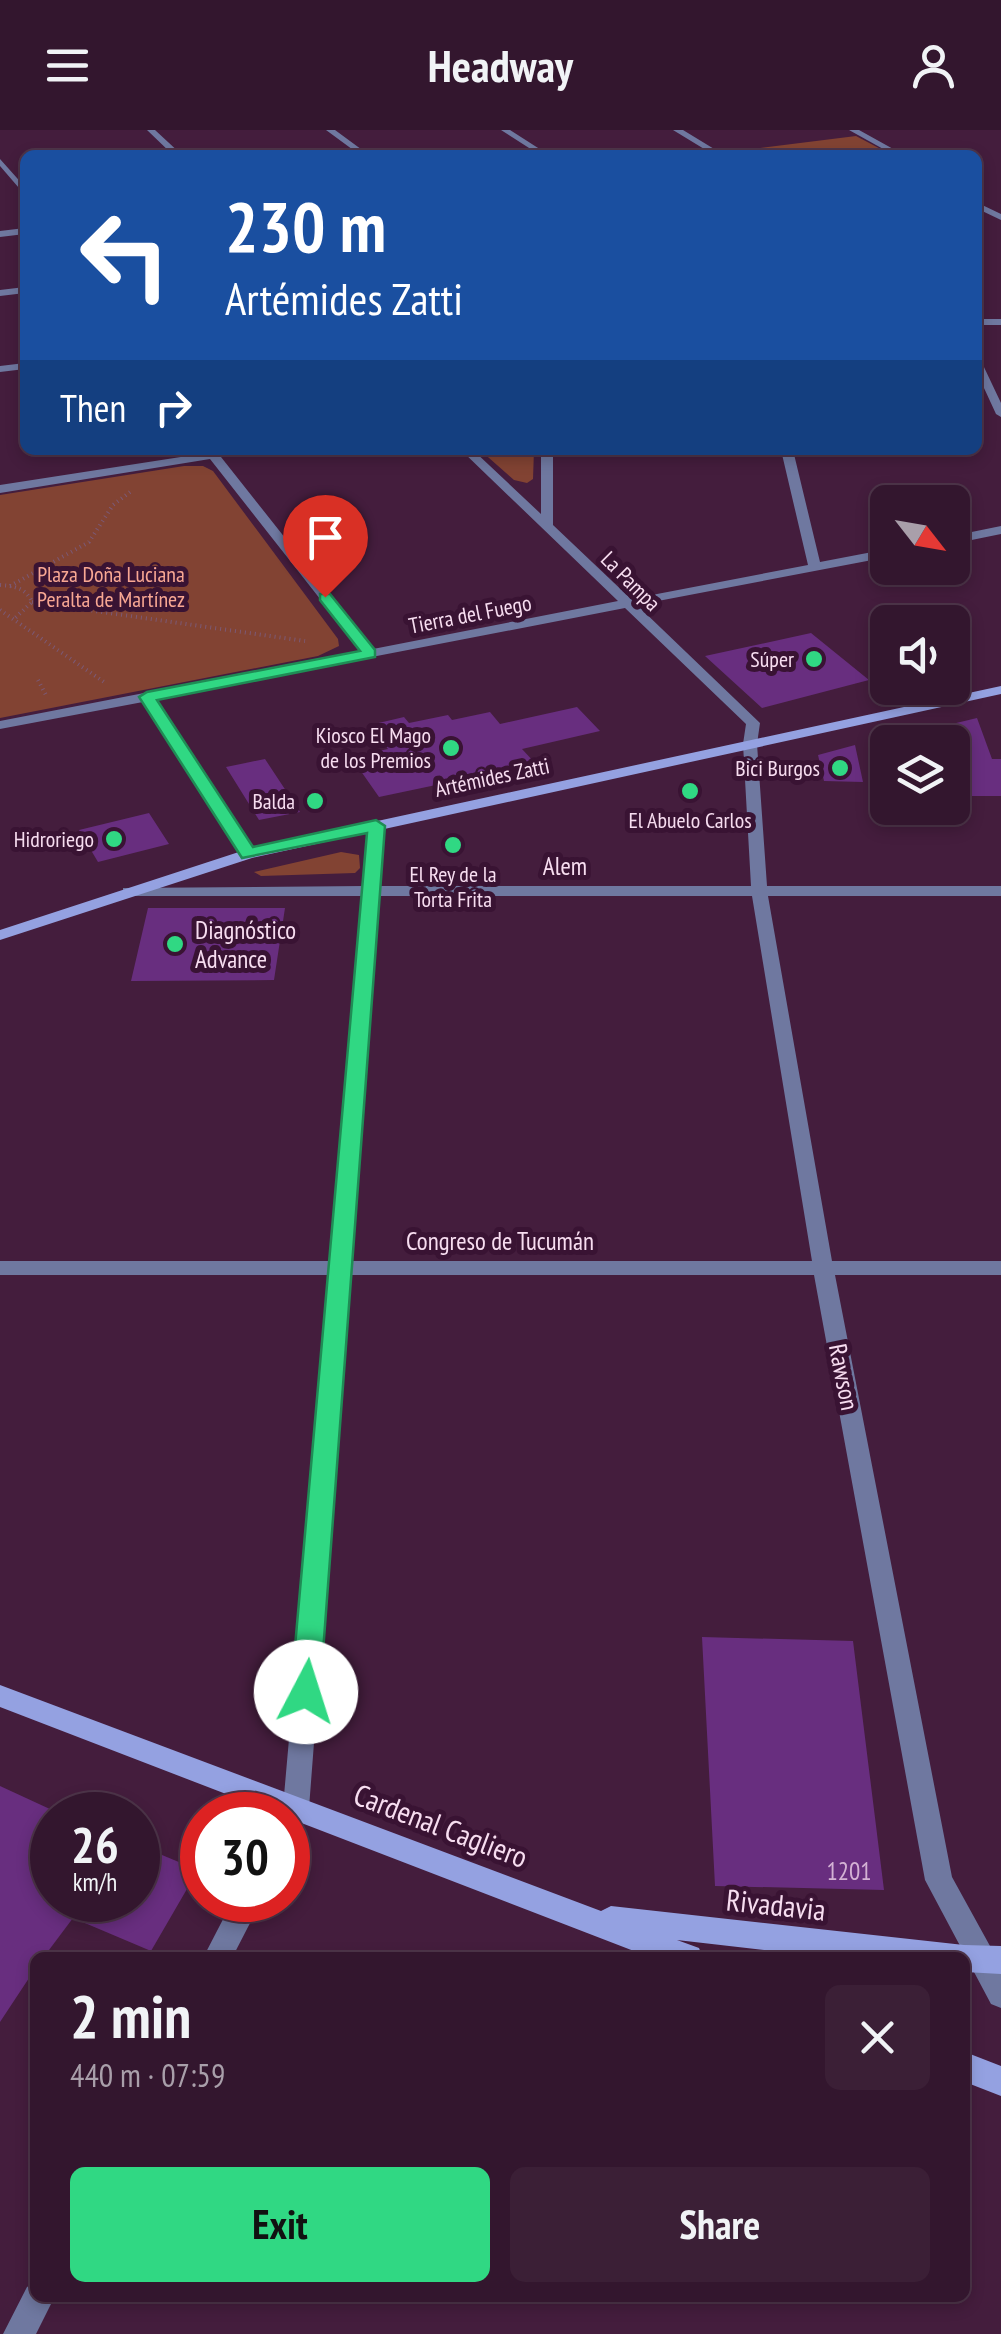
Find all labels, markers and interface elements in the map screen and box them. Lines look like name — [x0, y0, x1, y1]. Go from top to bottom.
text: Headway — [428, 36, 573, 94]
icon: menu — [40, 38, 95, 93]
icon: person — [906, 38, 961, 93]
text: 230 m — [225, 181, 386, 271]
icon: left — [60, 190, 190, 320]
text: Artémides Zatti — [225, 269, 463, 327]
icon: right — [146, 380, 201, 435]
text: Then — [60, 383, 126, 432]
north arrow — [870, 485, 970, 585]
map controls — [870, 485, 970, 825]
pin — [283, 495, 368, 598]
icon: arrive — [298, 510, 353, 565]
street label: La Pampa — [595, 545, 667, 617]
park label: Plaza Doña Luciana Peralta de Martínez — [37, 560, 185, 613]
street label: Tierra del Fuego — [406, 588, 534, 640]
button: sound — [870, 605, 970, 705]
place label: Súper — [750, 645, 794, 673]
marker: Súper — [803, 648, 825, 670]
place label: Kiosco El Mago de los Premios — [316, 721, 431, 774]
button: layers — [870, 725, 970, 825]
marker: Kiosco El Mago de los Premios — [440, 737, 462, 759]
street label: Artémides Zatti — [432, 751, 552, 803]
place label: Bici Burgos — [735, 754, 820, 782]
marker: Bici Burgos — [829, 757, 851, 779]
marker: El Abuelo Carlos — [679, 780, 701, 802]
place label: Balda — [252, 787, 295, 815]
marker: Balda — [304, 790, 326, 812]
place label: El Abuelo Carlos — [628, 806, 752, 834]
place label: Hidroriego — [14, 825, 94, 853]
marker: Hidroriego — [103, 828, 125, 850]
marker: El Rey de la Torta Frita — [442, 834, 464, 856]
street label: Alem — [543, 850, 587, 882]
place label: El Rey de la Torta Frita — [409, 860, 497, 913]
place label: Diagnóstico Advance — [195, 914, 296, 975]
marker: Diagnóstico Advance — [164, 933, 186, 955]
street label: Congreso de Tucumán — [406, 1225, 594, 1257]
street label: Rawson — [822, 1341, 866, 1413]
position arrow — [254, 1640, 358, 1744]
street label: Cardenal Cagliero — [349, 1774, 533, 1876]
speed limit sign: 30 — [180, 1792, 310, 1922]
text: 26 — [71, 1812, 119, 1877]
house number: 1201 — [826, 1855, 872, 1887]
text: km/h — [73, 1866, 117, 1898]
street label: Rivadavia — [724, 1879, 828, 1929]
text: 2 min — [70, 1977, 191, 2055]
button: close — [825, 1985, 930, 2090]
text: 440 m · 07:59 — [70, 2054, 225, 2096]
button: Exit — [70, 2167, 490, 2282]
button: Share — [510, 2167, 930, 2282]

